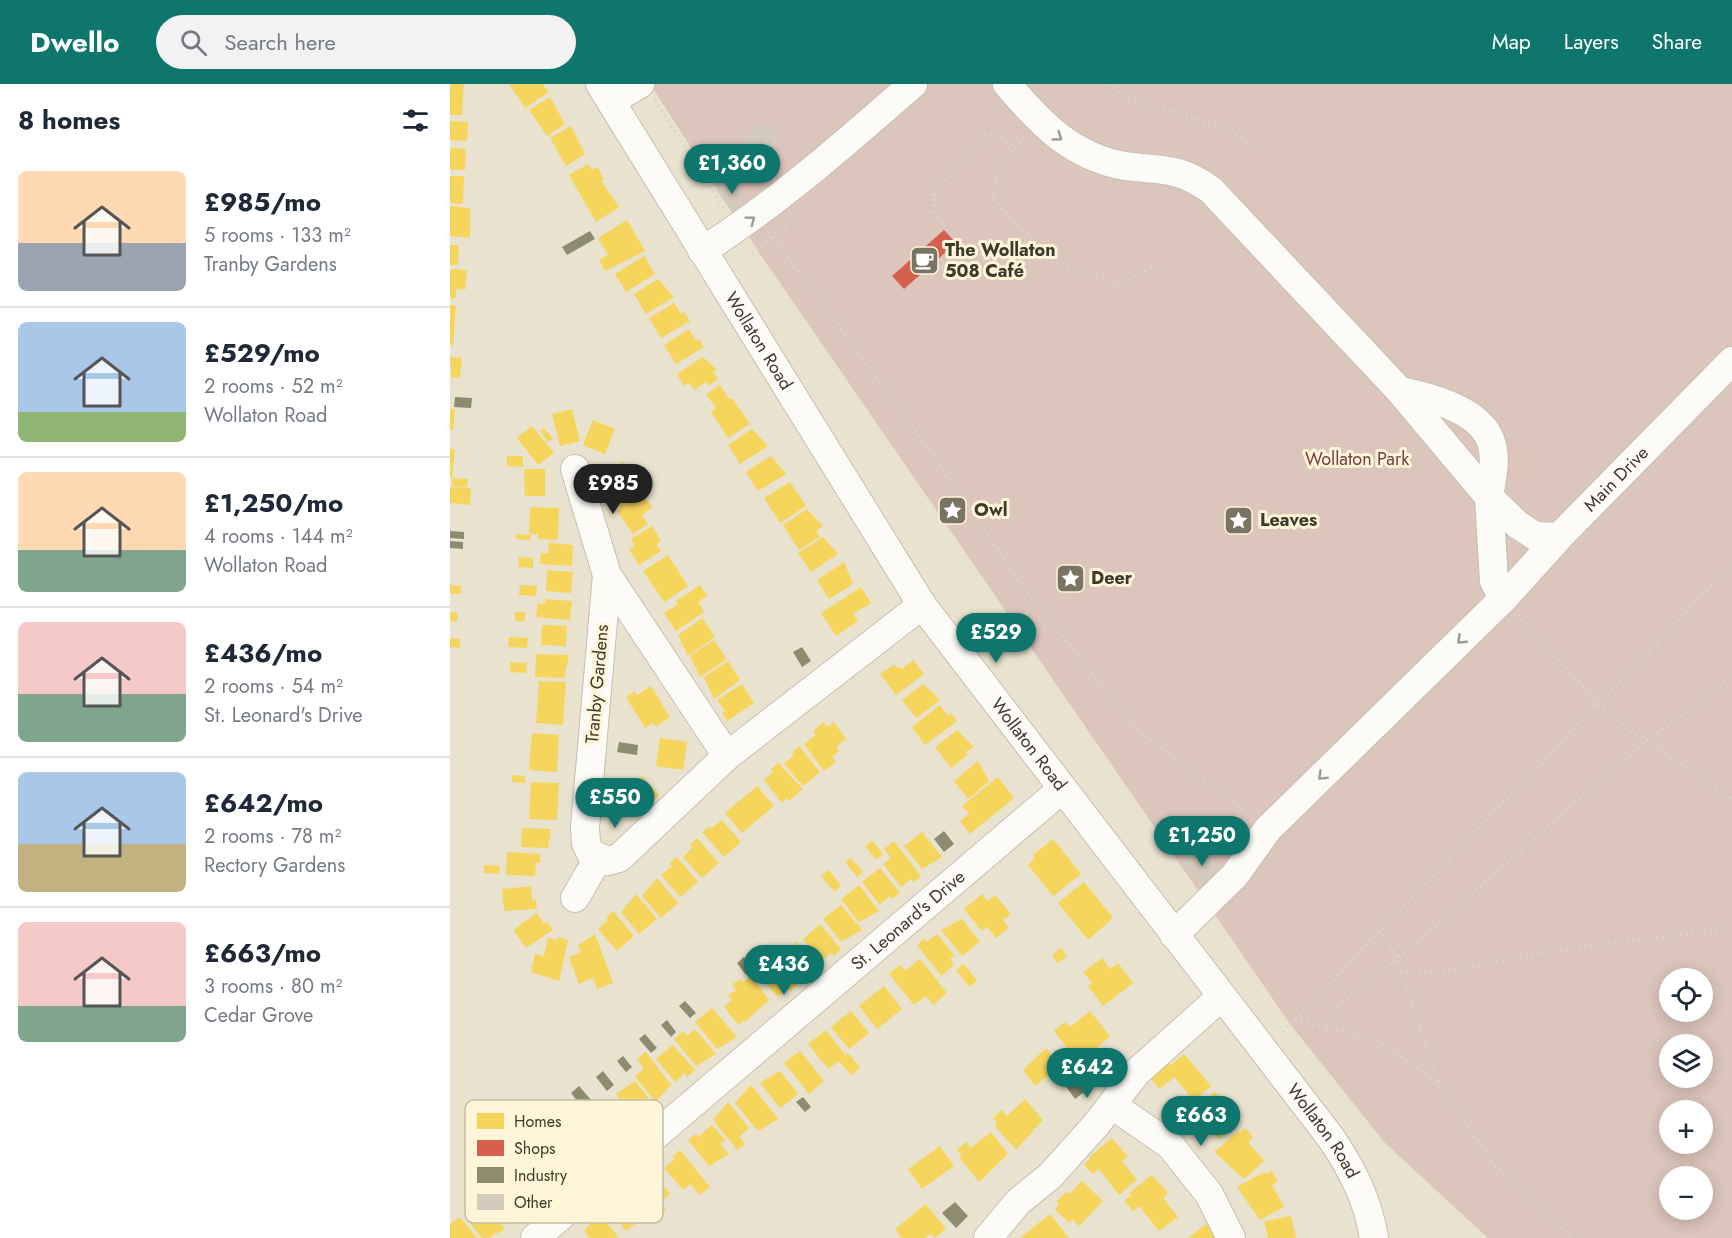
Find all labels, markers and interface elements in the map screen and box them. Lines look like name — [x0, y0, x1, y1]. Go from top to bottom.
search box — [156, 15, 576, 69]
text: Dwello — [30, 22, 120, 63]
icon: search — [177, 26, 210, 59]
text: Search here — [225, 26, 336, 58]
text: Map — [1492, 27, 1531, 57]
text: Layers — [1564, 27, 1619, 57]
text: Share — [1652, 27, 1702, 57]
text: 8 homes — [18, 101, 120, 139]
icon: filters — [399, 104, 432, 137]
one-way arrow — [1051, 130, 1062, 141]
pin: £1,360 — [683, 144, 781, 195]
text: £1,360 — [698, 149, 766, 178]
text: £985/mo — [204, 183, 321, 221]
icon: home — [66, 195, 138, 267]
one-way arrow — [744, 216, 755, 227]
text: 5 rooms · 133 m² — [204, 221, 351, 250]
place label: The Wollaton 508 Café — [945, 237, 1056, 284]
cafe icon: The Wollaton 508 Café — [908, 244, 940, 276]
text: Tranby Gardens — [204, 250, 337, 279]
street label: Wollaton Road — [719, 287, 799, 395]
text: £529/mo — [204, 334, 320, 372]
icon: home — [66, 346, 138, 418]
text: 2 rooms · 52 m² — [204, 372, 343, 401]
text: Wollaton Road — [204, 401, 327, 430]
street label: Main Drive — [1578, 440, 1654, 518]
park label: Wollaton Park — [1305, 446, 1409, 472]
pin: £985 — [577, 464, 649, 515]
text: £985 — [587, 469, 639, 498]
text: £1,250/mo — [204, 484, 343, 522]
place icon: Owl — [937, 494, 969, 526]
icon: home — [66, 496, 138, 568]
place label: Owl — [974, 497, 1008, 523]
place icon: Leaves — [1223, 504, 1255, 536]
place label: Leaves — [1260, 507, 1317, 533]
text: 4 rooms · 144 m² — [204, 522, 353, 551]
text: Wollaton Road — [204, 551, 327, 580]
place icon: Deer — [1054, 562, 1086, 594]
place label: Deer — [1091, 565, 1133, 591]
pin: £529 — [960, 613, 1032, 664]
text: £529 — [970, 618, 1022, 647]
street label: Tranby Gardens — [579, 623, 615, 745]
one-way arrow — [1458, 633, 1468, 644]
text: £436/mo — [204, 634, 322, 672]
icon: home — [66, 646, 138, 718]
text: 2 rooms · 54 m² — [204, 672, 343, 701]
street label: Wollaton Road — [985, 692, 1073, 796]
text: St. Leonard's Drive — [204, 701, 363, 730]
one-way arrow — [1318, 769, 1329, 780]
pin: £550 — [579, 778, 651, 829]
text: £550 — [589, 783, 641, 812]
text: £642/mo — [204, 784, 323, 822]
icon: home — [66, 796, 138, 868]
pin: £1,250 — [1153, 816, 1251, 867]
text: £1,250 — [1168, 821, 1236, 850]
text: 2 rooms · 78 m² — [204, 822, 341, 851]
text: Rectory Gardens — [204, 851, 345, 880]
street label: St. Leonard's Drive — [845, 864, 971, 976]
text: £663/mo — [204, 934, 321, 972]
pin: £436 — [748, 945, 820, 996]
icon: home — [66, 946, 138, 1018]
text: £436 — [758, 950, 810, 979]
map controls — [1659, 968, 1713, 1220]
button: locate — [1659, 968, 1713, 1022]
text: 3 rooms · 80 m² — [204, 972, 342, 1001]
text: Cedar Grove — [204, 1001, 313, 1030]
button: layers — [1659, 1034, 1713, 1088]
pin: £642 — [1051, 1048, 1123, 1099]
text: £642 — [1061, 1053, 1113, 1082]
street label: Wollaton Road — [1281, 1078, 1366, 1183]
pin: £663 — [1165, 1096, 1237, 1147]
legend — [465, 1100, 663, 1223]
button: + — [1659, 1100, 1713, 1154]
text: £663 — [1175, 1101, 1227, 1130]
text: Homes — [514, 1110, 561, 1133]
text: Shops — [514, 1137, 555, 1160]
text: Industry — [514, 1164, 568, 1187]
button: − — [1659, 1166, 1713, 1220]
text: Other — [514, 1191, 553, 1214]

